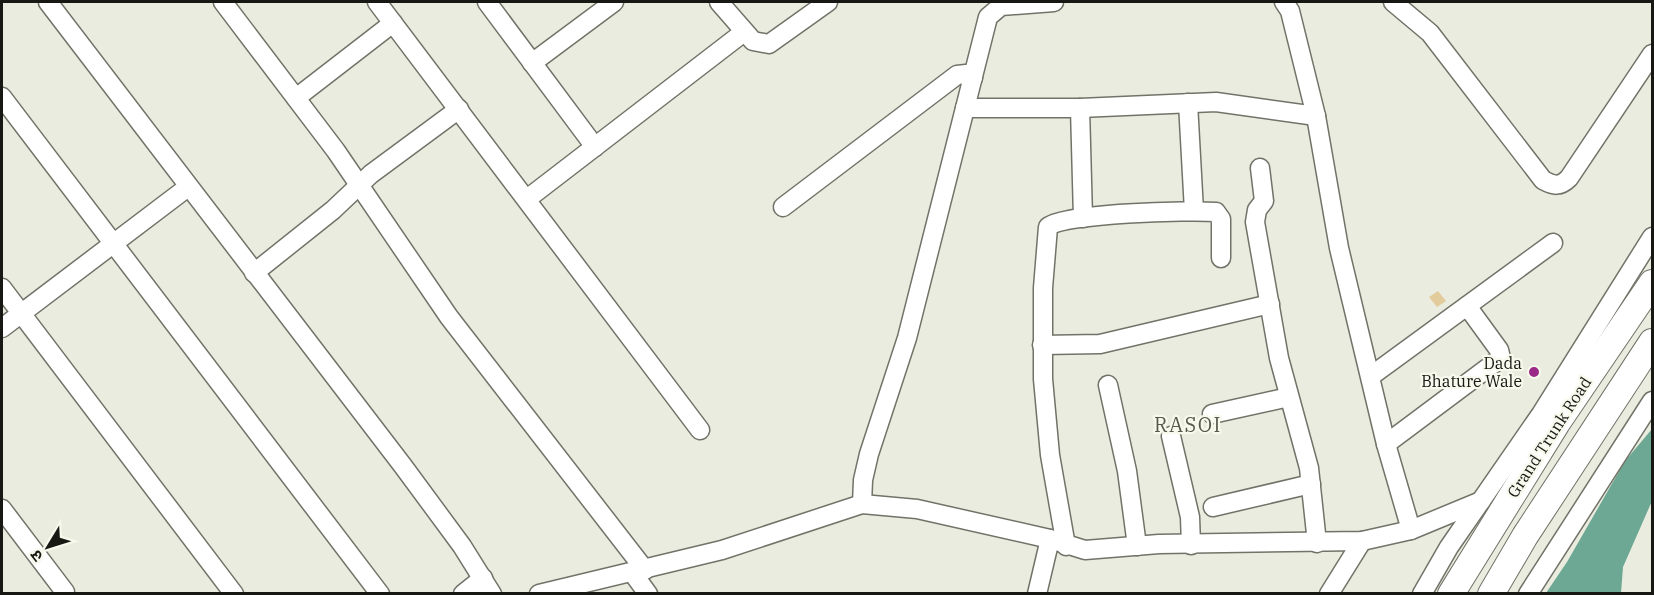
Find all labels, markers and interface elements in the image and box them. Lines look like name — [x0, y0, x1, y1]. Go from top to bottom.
place label: Dada Bhature Wale — [1421, 353, 1522, 391]
marker: Dada Bhature Wale — [1527, 365, 1541, 379]
street label: Grand Trunk Road — [1502, 373, 1596, 501]
district label: RASOI — [1154, 411, 1222, 438]
north arrow — [18, 517, 78, 577]
text: उ — [25, 546, 47, 566]

